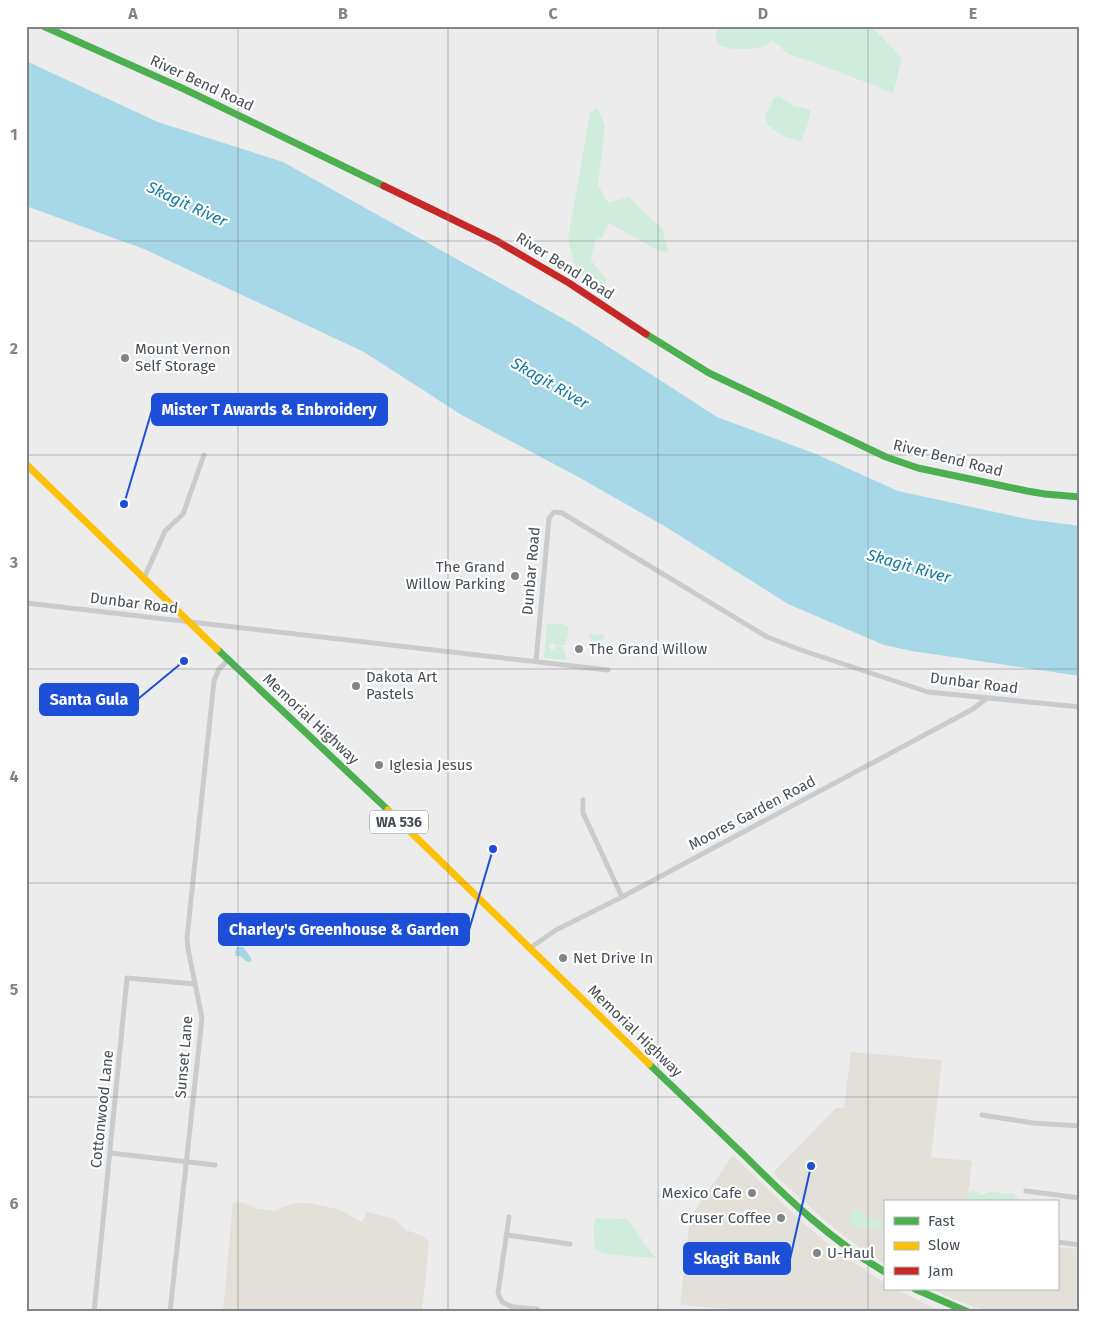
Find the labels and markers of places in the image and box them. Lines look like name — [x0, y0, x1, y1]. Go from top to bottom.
place label: Mount Vernon Self Storage — [135, 340, 231, 375]
marker: Mount Vernon Self Storage — [119, 352, 131, 364]
callout: Mister T Awards & Enbroidery — [152, 394, 387, 425]
place label: The Grand Willow Parking — [406, 558, 505, 593]
marker: The Grand Willow Parking — [509, 570, 521, 582]
place label: The Grand Willow — [589, 640, 707, 658]
marker: The Grand Willow — [573, 643, 585, 655]
place label: Dakota Art Pastels — [366, 668, 438, 703]
marker: Dakota Art Pastels — [350, 680, 362, 692]
callout: Santa Gula — [40, 684, 138, 715]
place label: Iglesia Jesus — [389, 756, 473, 774]
marker: Iglesia Jesus — [373, 759, 385, 771]
callout: Charley's Greenhouse & Garden — [219, 914, 469, 945]
place label: Net Drive In — [573, 949, 653, 967]
marker: Net Drive In — [557, 952, 569, 964]
place label: Mexico Cafe — [662, 1184, 742, 1202]
marker: Mexico Cafe — [746, 1187, 758, 1199]
place label: Cruser Coffee — [680, 1209, 771, 1227]
marker: Cruser Coffee — [775, 1212, 787, 1224]
callout: Skagit Bank — [684, 1243, 790, 1274]
place label: U-Haul — [827, 1244, 875, 1262]
marker: U-Haul — [811, 1247, 823, 1259]

